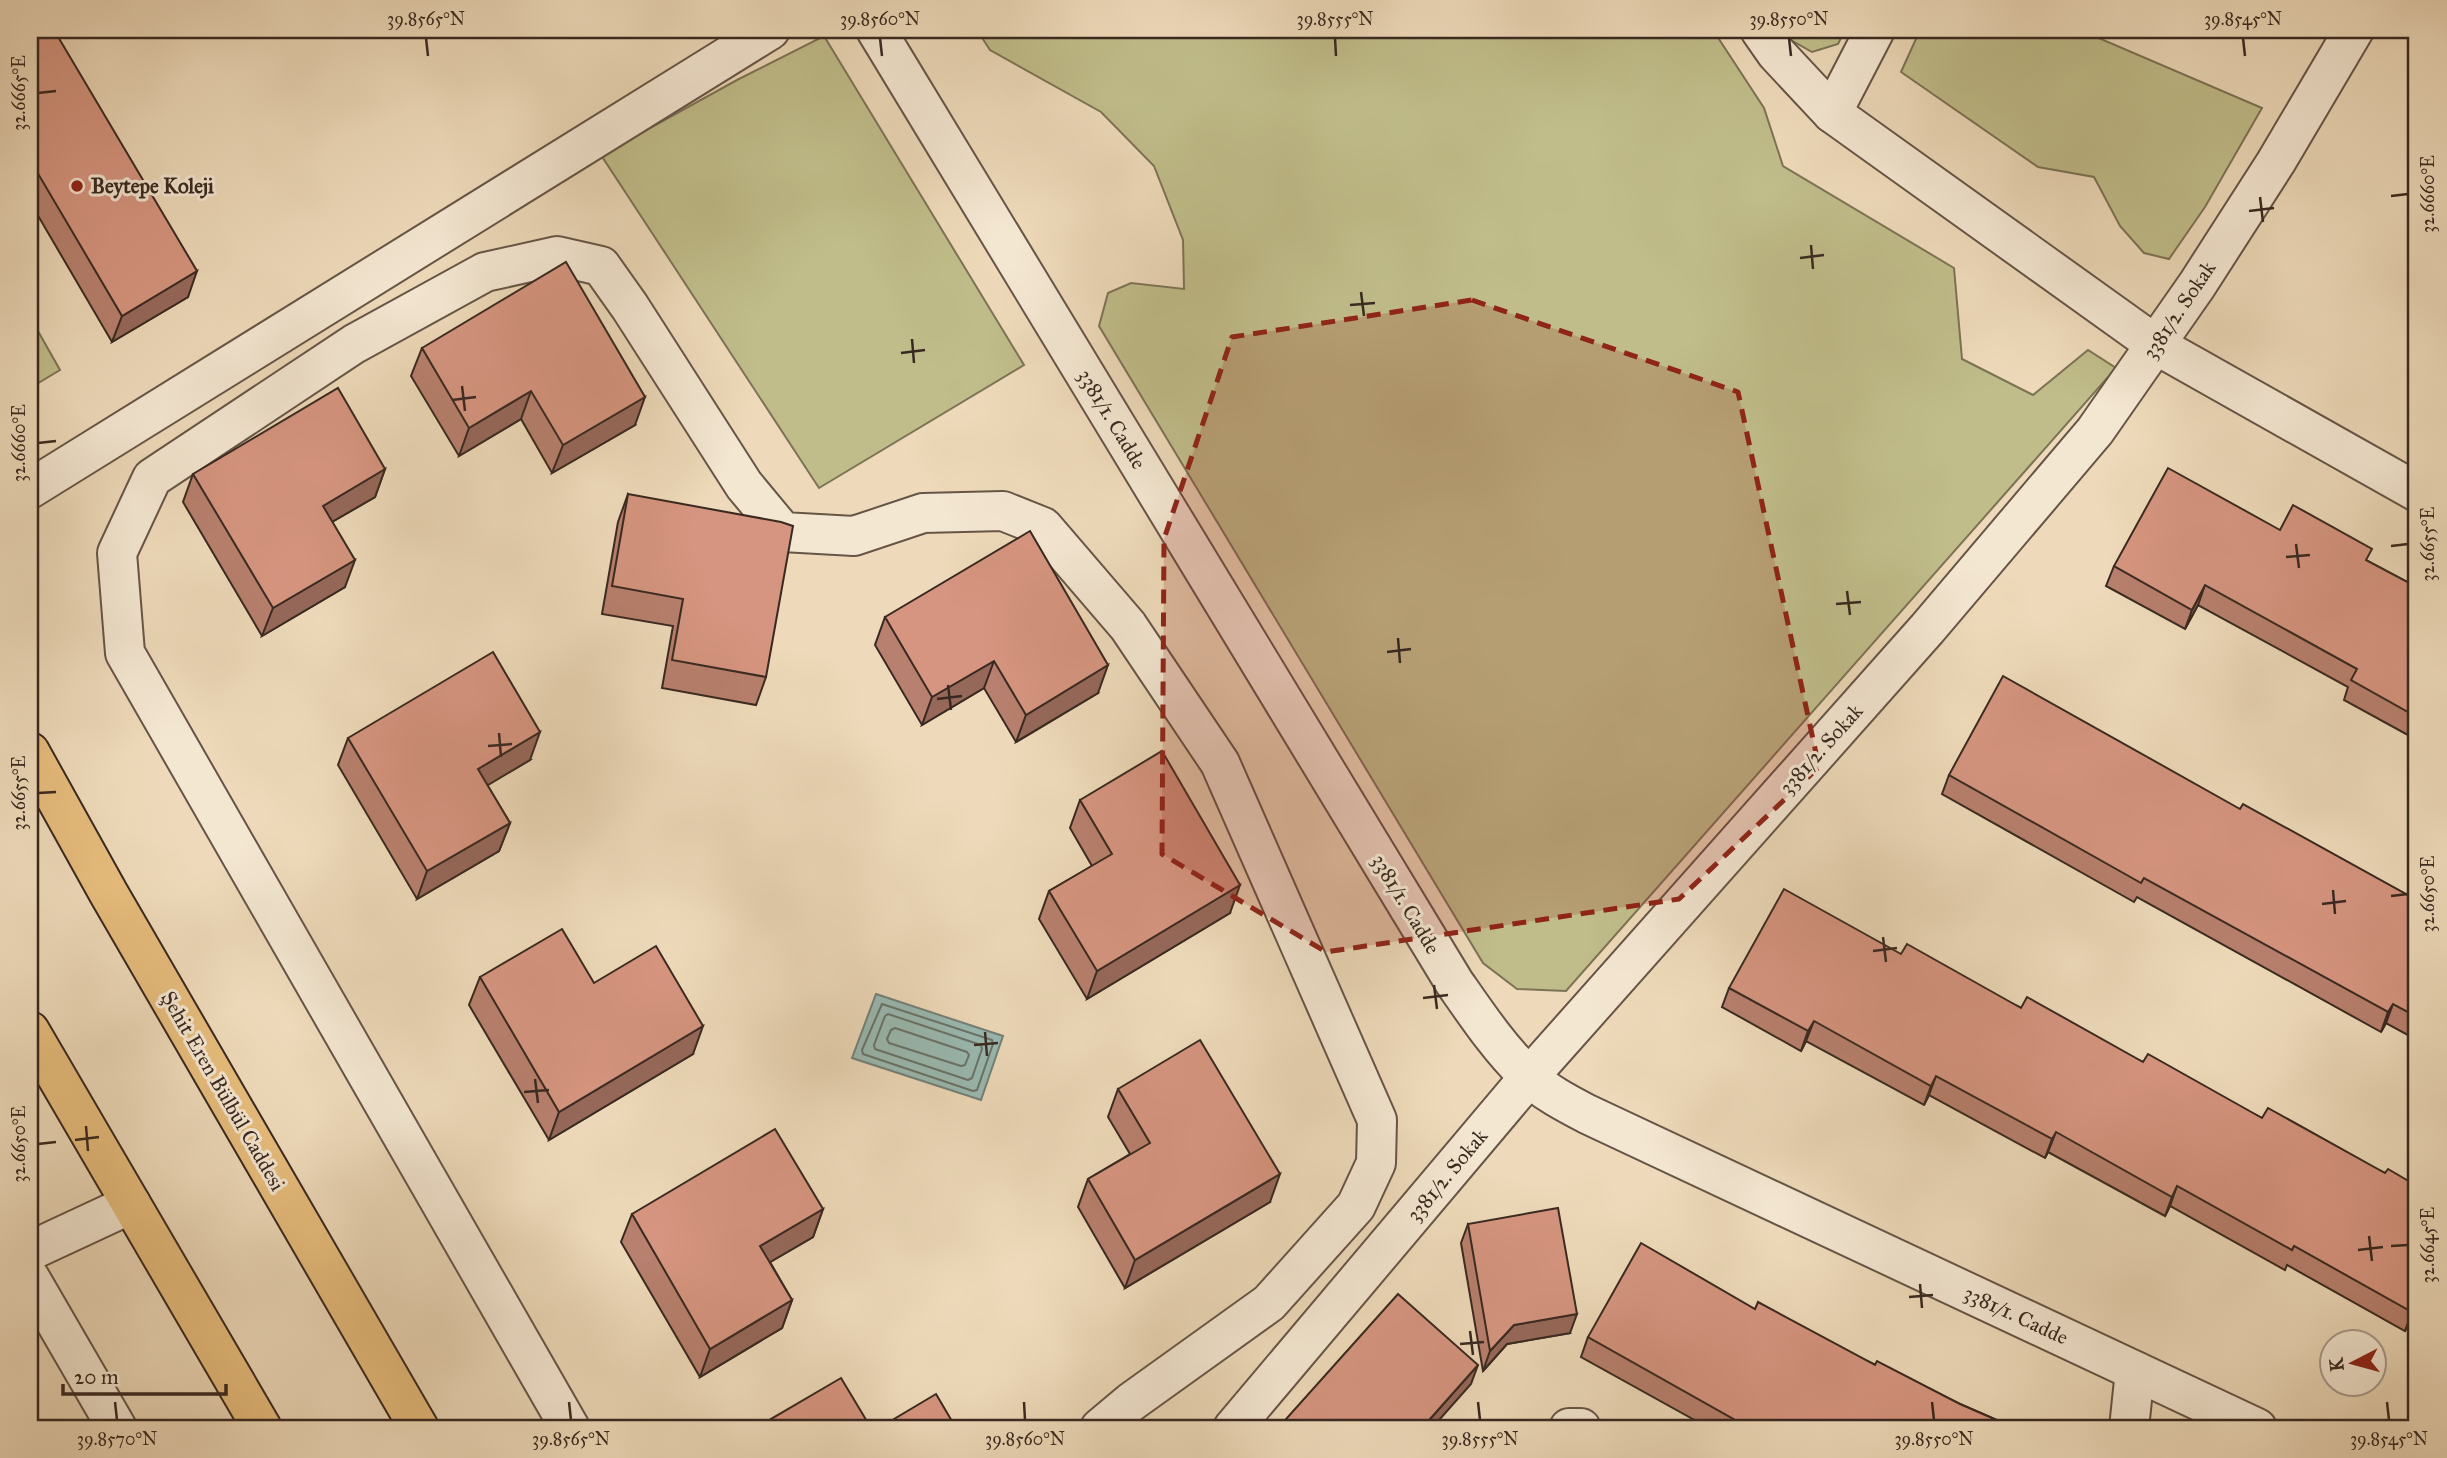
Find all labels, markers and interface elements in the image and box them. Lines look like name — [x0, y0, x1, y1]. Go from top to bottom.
text: 39.8565°N — [387, 8, 465, 30]
text: 39.8560°N — [840, 8, 920, 30]
text: 39.8555°N — [1296, 8, 1374, 30]
text: 39.8550°N — [1749, 8, 1829, 30]
text: 39.8545°N — [2204, 8, 2282, 30]
text: 32.6665°E — [8, 55, 30, 131]
text: 32.6660°E — [2417, 155, 2439, 233]
place label: Beytepe Koleji — [91, 173, 214, 199]
marker: Beytepe Koleji — [69, 178, 85, 194]
street label: 3381/2. Sokak — [2137, 256, 2221, 364]
street label: 3381/1. Cadde — [1072, 364, 1152, 474]
text: 32.6660°E — [8, 404, 30, 482]
text: 32.6655°E — [2417, 507, 2439, 581]
street label: 3381/2. Sokak — [1774, 698, 1869, 800]
text: 32.6655°E — [8, 756, 30, 830]
street label: 3381/1. Cadde — [1366, 849, 1446, 959]
text: 32.6650°E — [2417, 855, 2439, 932]
street label: Şehit Eren Bülbül Caddesi — [155, 987, 291, 1196]
text: 32.6650°E — [8, 1105, 30, 1182]
street label: 3381/2. Sokak — [1401, 1123, 1493, 1227]
text: 32.6645°E — [2417, 1207, 2439, 1283]
street label: 3381/1. Cadde — [1960, 1280, 2073, 1351]
north arrow — [2318, 1328, 2388, 1398]
scale bar — [63, 1353, 226, 1397]
text: K — [2324, 1355, 2349, 1373]
text: 20 m — [74, 1364, 119, 1390]
text: 39.8570°N — [77, 1428, 157, 1450]
text: 39.8565°N — [532, 1428, 610, 1450]
text: 39.8560°N — [985, 1428, 1065, 1450]
text: 39.8555°N — [1441, 1428, 1519, 1450]
text: 39.8550°N — [1894, 1428, 1974, 1450]
text: 39.8545°N — [2350, 1428, 2428, 1450]

